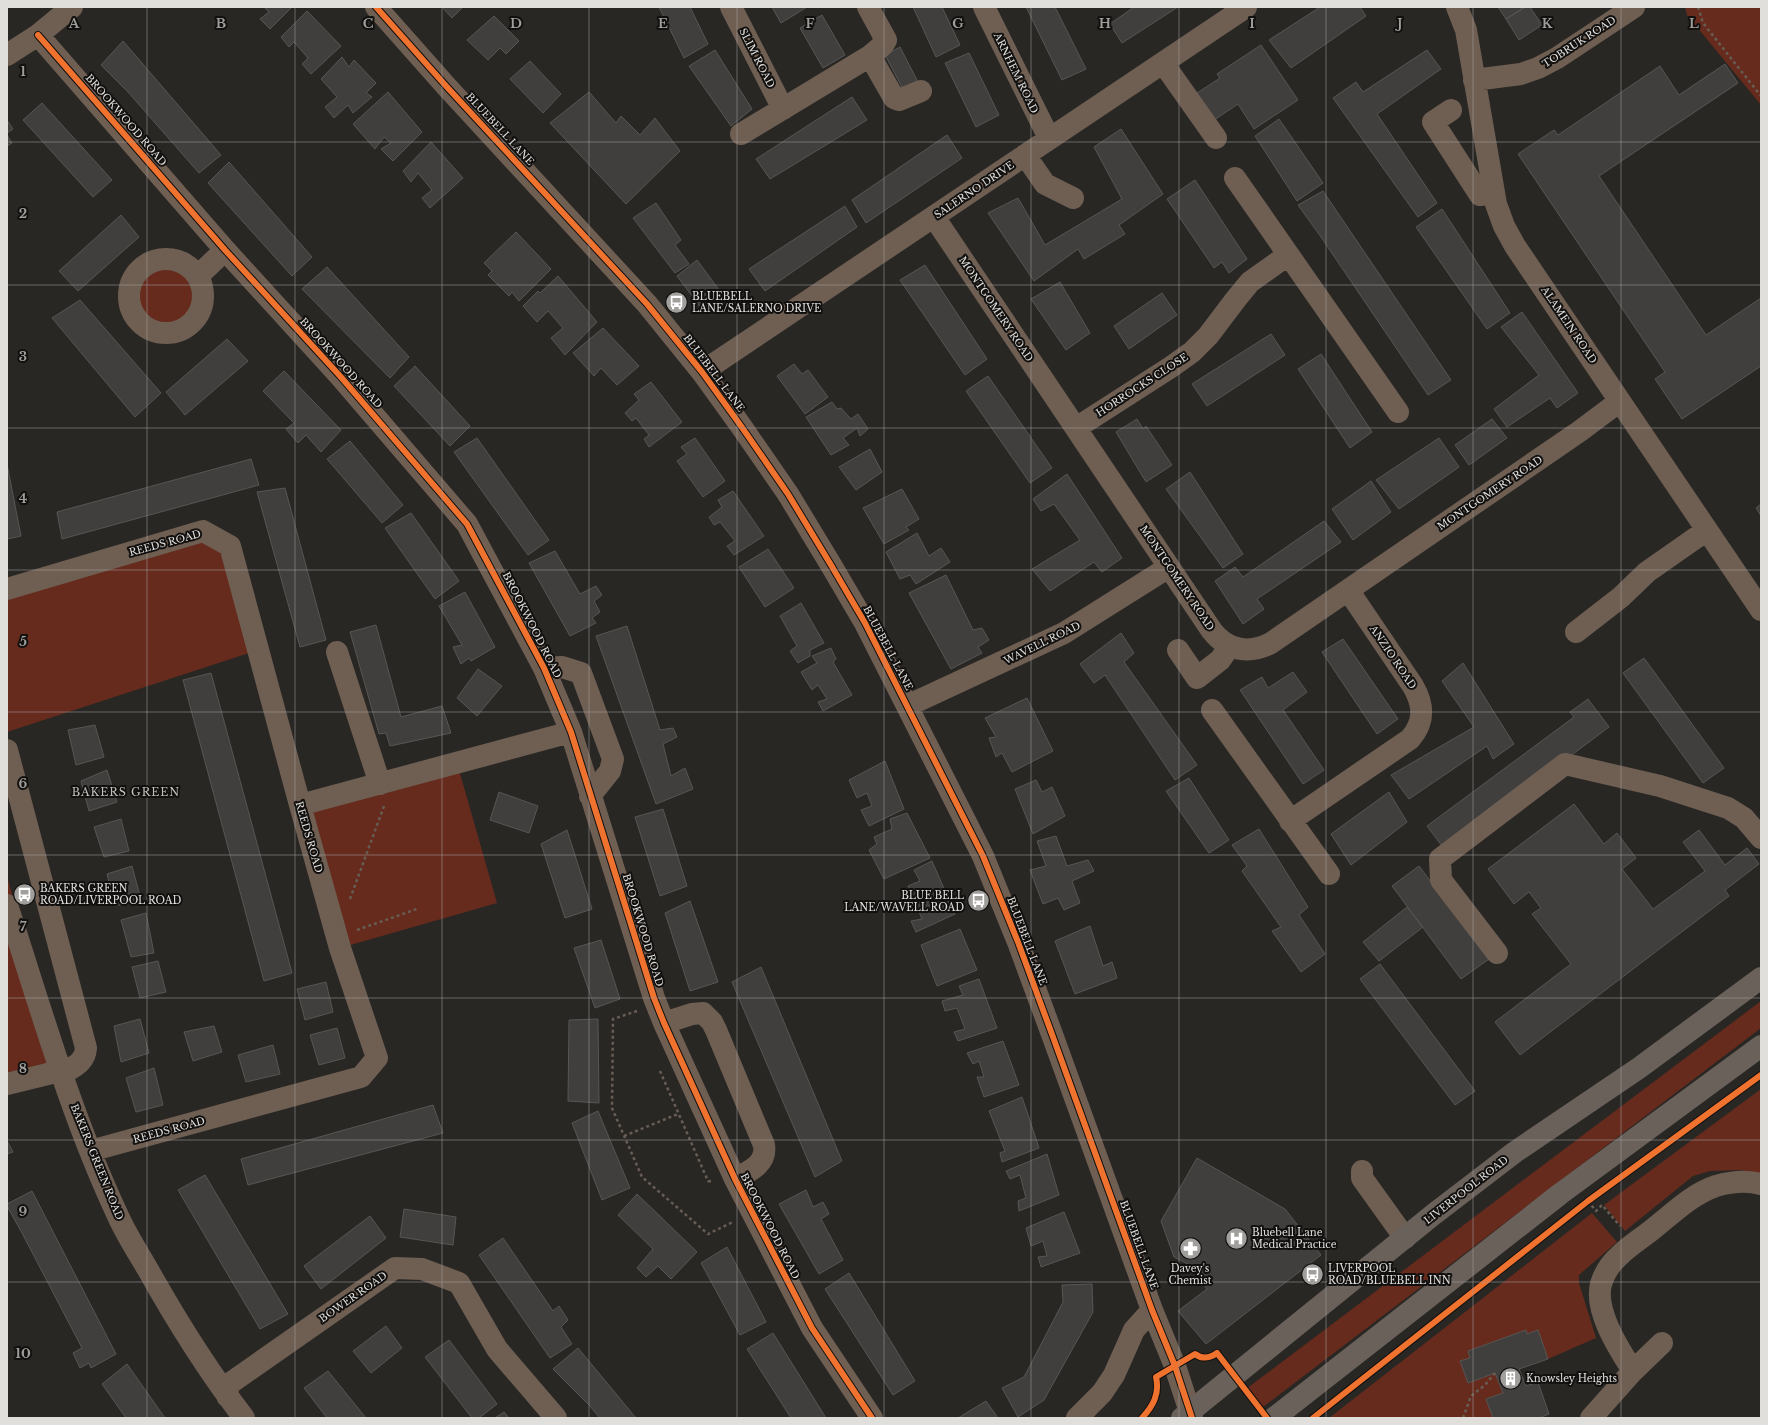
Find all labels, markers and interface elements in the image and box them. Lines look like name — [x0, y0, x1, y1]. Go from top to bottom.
street label: TOBRUK ROAD — [1540, 14, 1618, 70]
text: A — [68, 15, 80, 32]
text: B — [216, 15, 226, 32]
text: C — [363, 15, 374, 32]
text: D — [510, 15, 522, 32]
text: E — [658, 15, 668, 32]
text: F — [806, 15, 815, 32]
text: G — [952, 15, 964, 32]
text: H — [1099, 15, 1111, 32]
text: I — [1249, 15, 1255, 32]
text: J — [1394, 15, 1403, 32]
text: L — [1689, 15, 1699, 32]
street label: SLIM ROAD — [736, 26, 778, 90]
street label: ARNHEM ROAD — [990, 30, 1041, 116]
text: 1 — [20, 63, 26, 80]
street label: BROOKWOOD ROAD — [83, 71, 169, 169]
street label: BLUEBELL LANE — [463, 90, 537, 168]
street label: SALERNO DRIVE — [932, 158, 1016, 222]
text: 2 — [19, 205, 27, 222]
street label: MONTGOMERY ROAD — [956, 254, 1036, 364]
street label: ALAMEIN ROAD — [1538, 283, 1600, 366]
bus stop icon: BLUEBELL LANE/SALERNO DRIVE — [664, 289, 690, 315]
place label: BLUEBELL LANE/SALERNO DRIVE — [692, 290, 821, 315]
street label: BROOKWOOD ROAD — [297, 315, 385, 411]
street label: BLUEBELL LANE — [681, 332, 747, 414]
text: 3 — [19, 348, 27, 365]
street label: HORROCKS CLOSE — [1094, 350, 1190, 420]
street label: MONTGOMERY ROAD — [1435, 453, 1545, 533]
text: 4 — [19, 490, 28, 507]
street label: MONTGOMERY ROAD — [1137, 523, 1217, 633]
street label: REEDS ROAD — [128, 527, 203, 559]
street label: BROOKWOOD ROAD — [500, 570, 564, 680]
street label: BLUEBELL LANE — [860, 604, 916, 692]
street label: WAVELL ROAD — [1001, 619, 1083, 668]
street label: ANZIO ROAD — [1366, 622, 1419, 692]
text: 5 — [19, 633, 27, 650]
text: 6 — [19, 775, 28, 792]
district label: BAKERS GREEN — [72, 785, 180, 799]
street label: REEDS ROAD — [293, 800, 325, 874]
street label: BROOKWOOD ROAD — [620, 872, 666, 988]
bus stop icon: BAKERS GREEN ROAD/LIVERPOOL ROAD — [11, 881, 37, 907]
place label: BAKERS GREEN ROAD/LIVERPOOL ROAD — [40, 882, 181, 907]
bus stop icon: BLUE BELL LANE/WAVELL ROAD — [966, 888, 992, 914]
place label: BLUE BELL LANE/WAVELL ROAD — [844, 889, 965, 914]
street label: BLUEBELL LANE — [1004, 895, 1050, 987]
text: 7 — [20, 918, 27, 935]
text: 8 — [19, 1060, 27, 1077]
street label: BAKERS GREEN ROAD — [68, 1102, 126, 1222]
street label: REEDS ROAD — [132, 1114, 207, 1146]
street label: LIVERPOOL ROAD — [1421, 1153, 1511, 1227]
street label: BROOKWOOD ROAD — [738, 1171, 802, 1281]
street label: BLUEBELL LANE — [1117, 1199, 1161, 1291]
text: 9 — [19, 1203, 28, 1220]
hospital icon: Bluebell Lane Medical Practice — [1224, 1225, 1250, 1251]
place label: Bluebell Lane Medical Practice — [1252, 1226, 1337, 1251]
pharmacy icon: Davey's Chemist — [1177, 1235, 1203, 1261]
bus stop icon: LIVERPOOL ROAD/BLUEBELL INN — [1300, 1261, 1326, 1287]
place label: Davey's Chemist — [1168, 1262, 1212, 1287]
place label: LIVERPOOL ROAD/BLUEBELL INN — [1328, 1262, 1451, 1287]
street label: BOWER ROAD — [317, 1269, 389, 1325]
text: 10 — [15, 1345, 31, 1362]
building icon: Knowsley Heights — [1497, 1365, 1523, 1391]
place label: Knowsley Heights — [1526, 1372, 1618, 1385]

